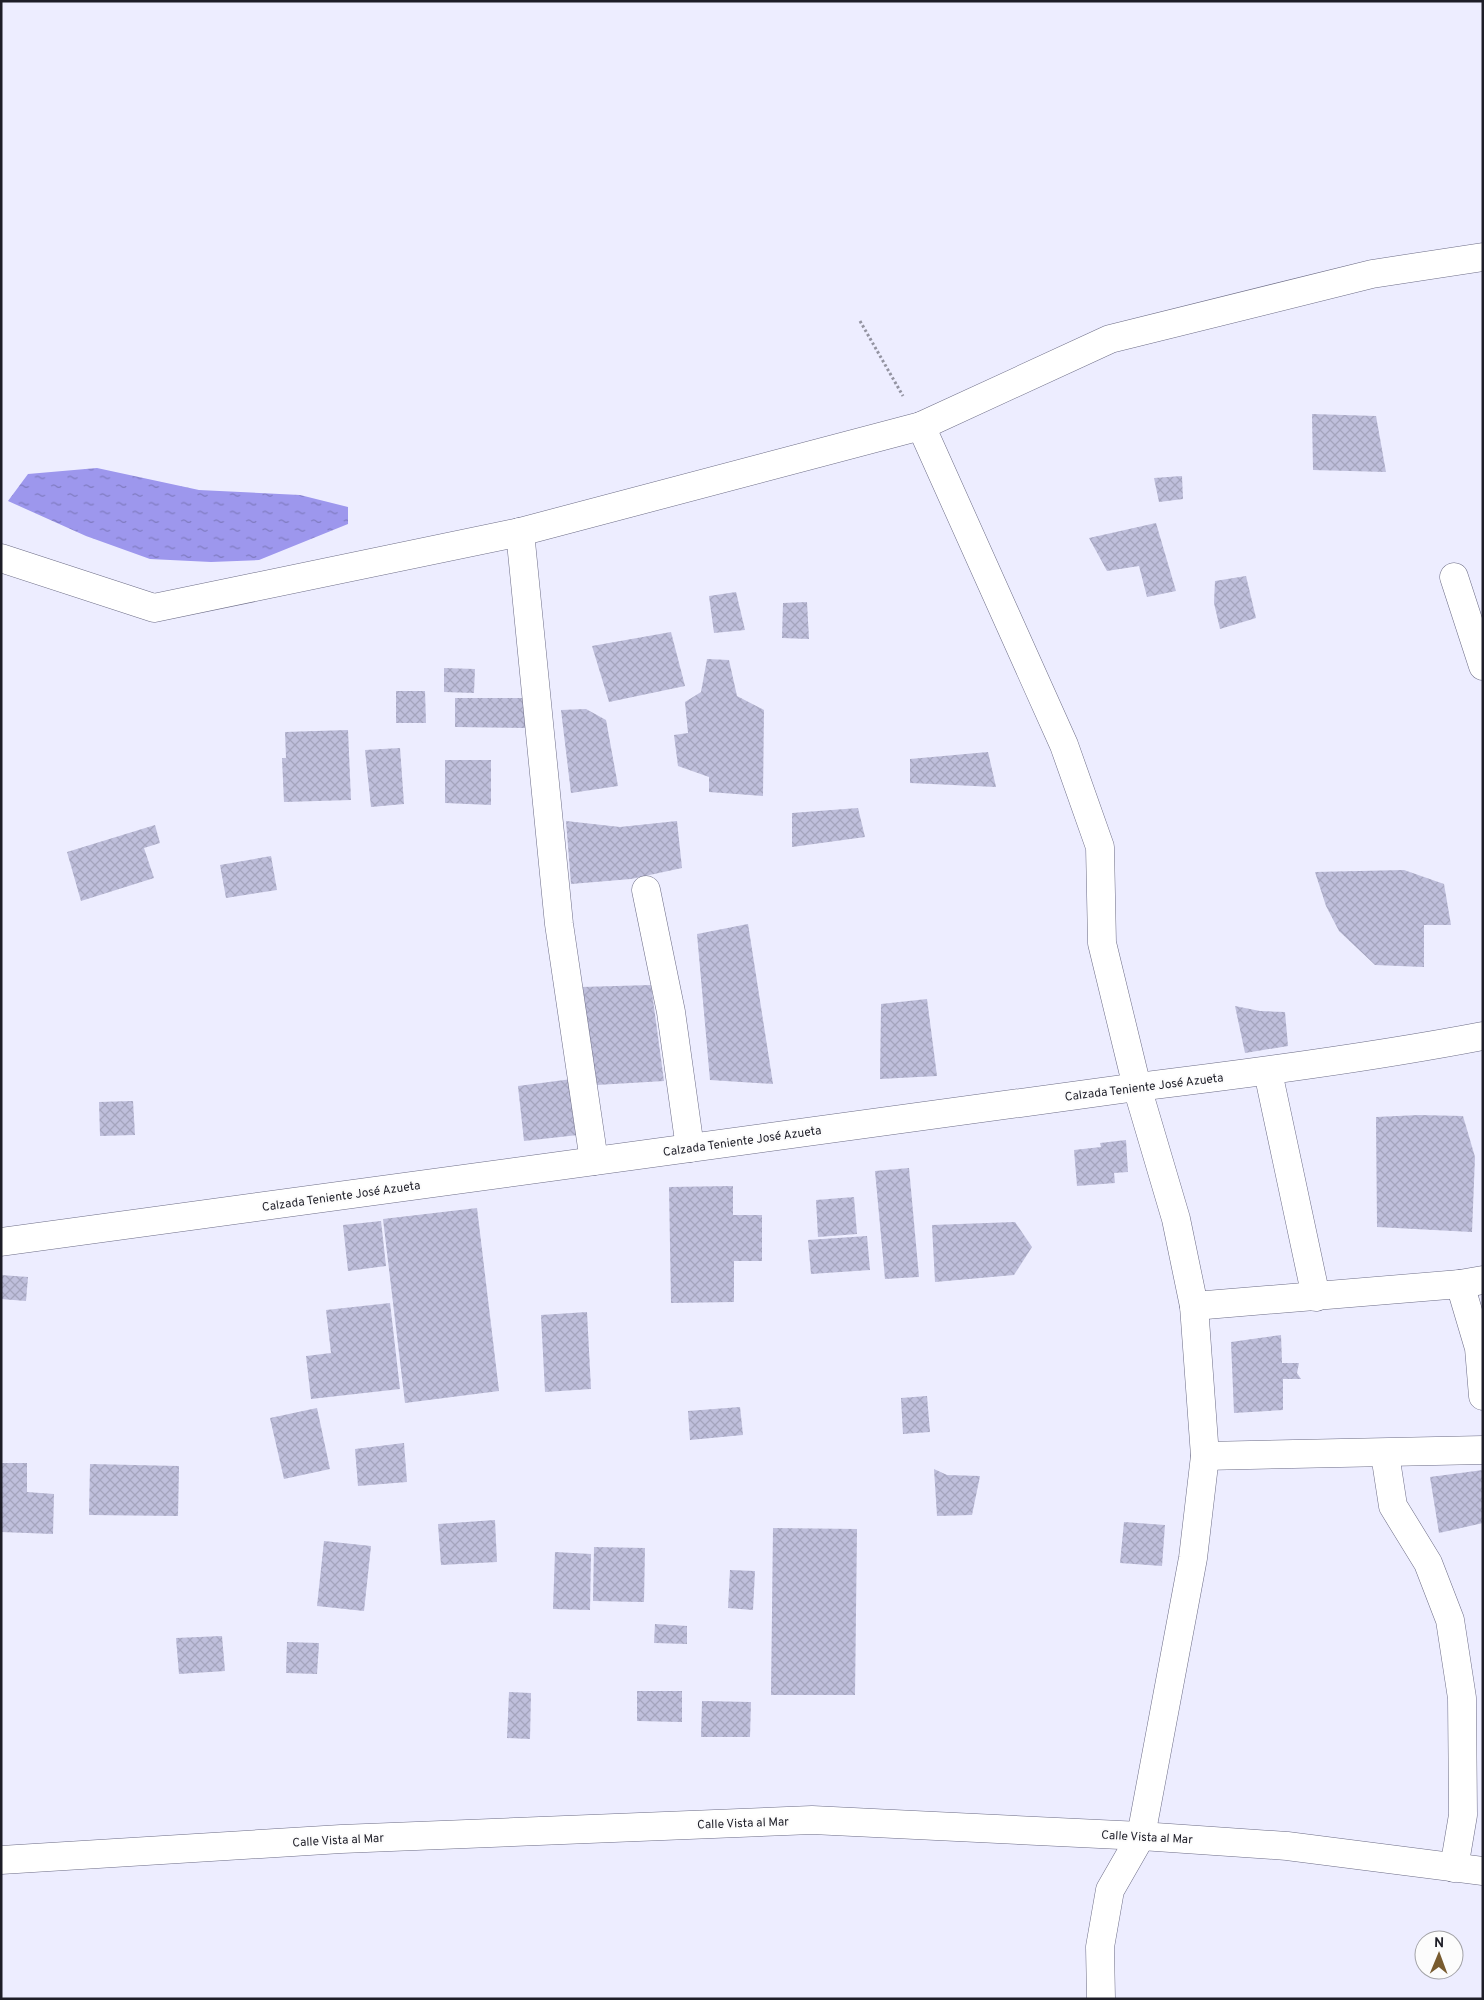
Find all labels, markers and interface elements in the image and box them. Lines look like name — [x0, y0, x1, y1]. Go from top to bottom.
street label: Calzada Teniente José Azueta — [1064, 1070, 1224, 1106]
street label: Calzada Teniente José Azueta — [662, 1123, 822, 1161]
street label: Calzada Teniente José Azueta — [261, 1178, 421, 1216]
street label: Calle Vista al Mar — [697, 1814, 790, 1834]
street label: Calle Vista al Mar — [1101, 1828, 1194, 1848]
street label: Calle Vista al Mar — [292, 1831, 385, 1851]
north arrow — [1414, 1930, 1464, 1980]
text: N — [1434, 1935, 1444, 1952]

